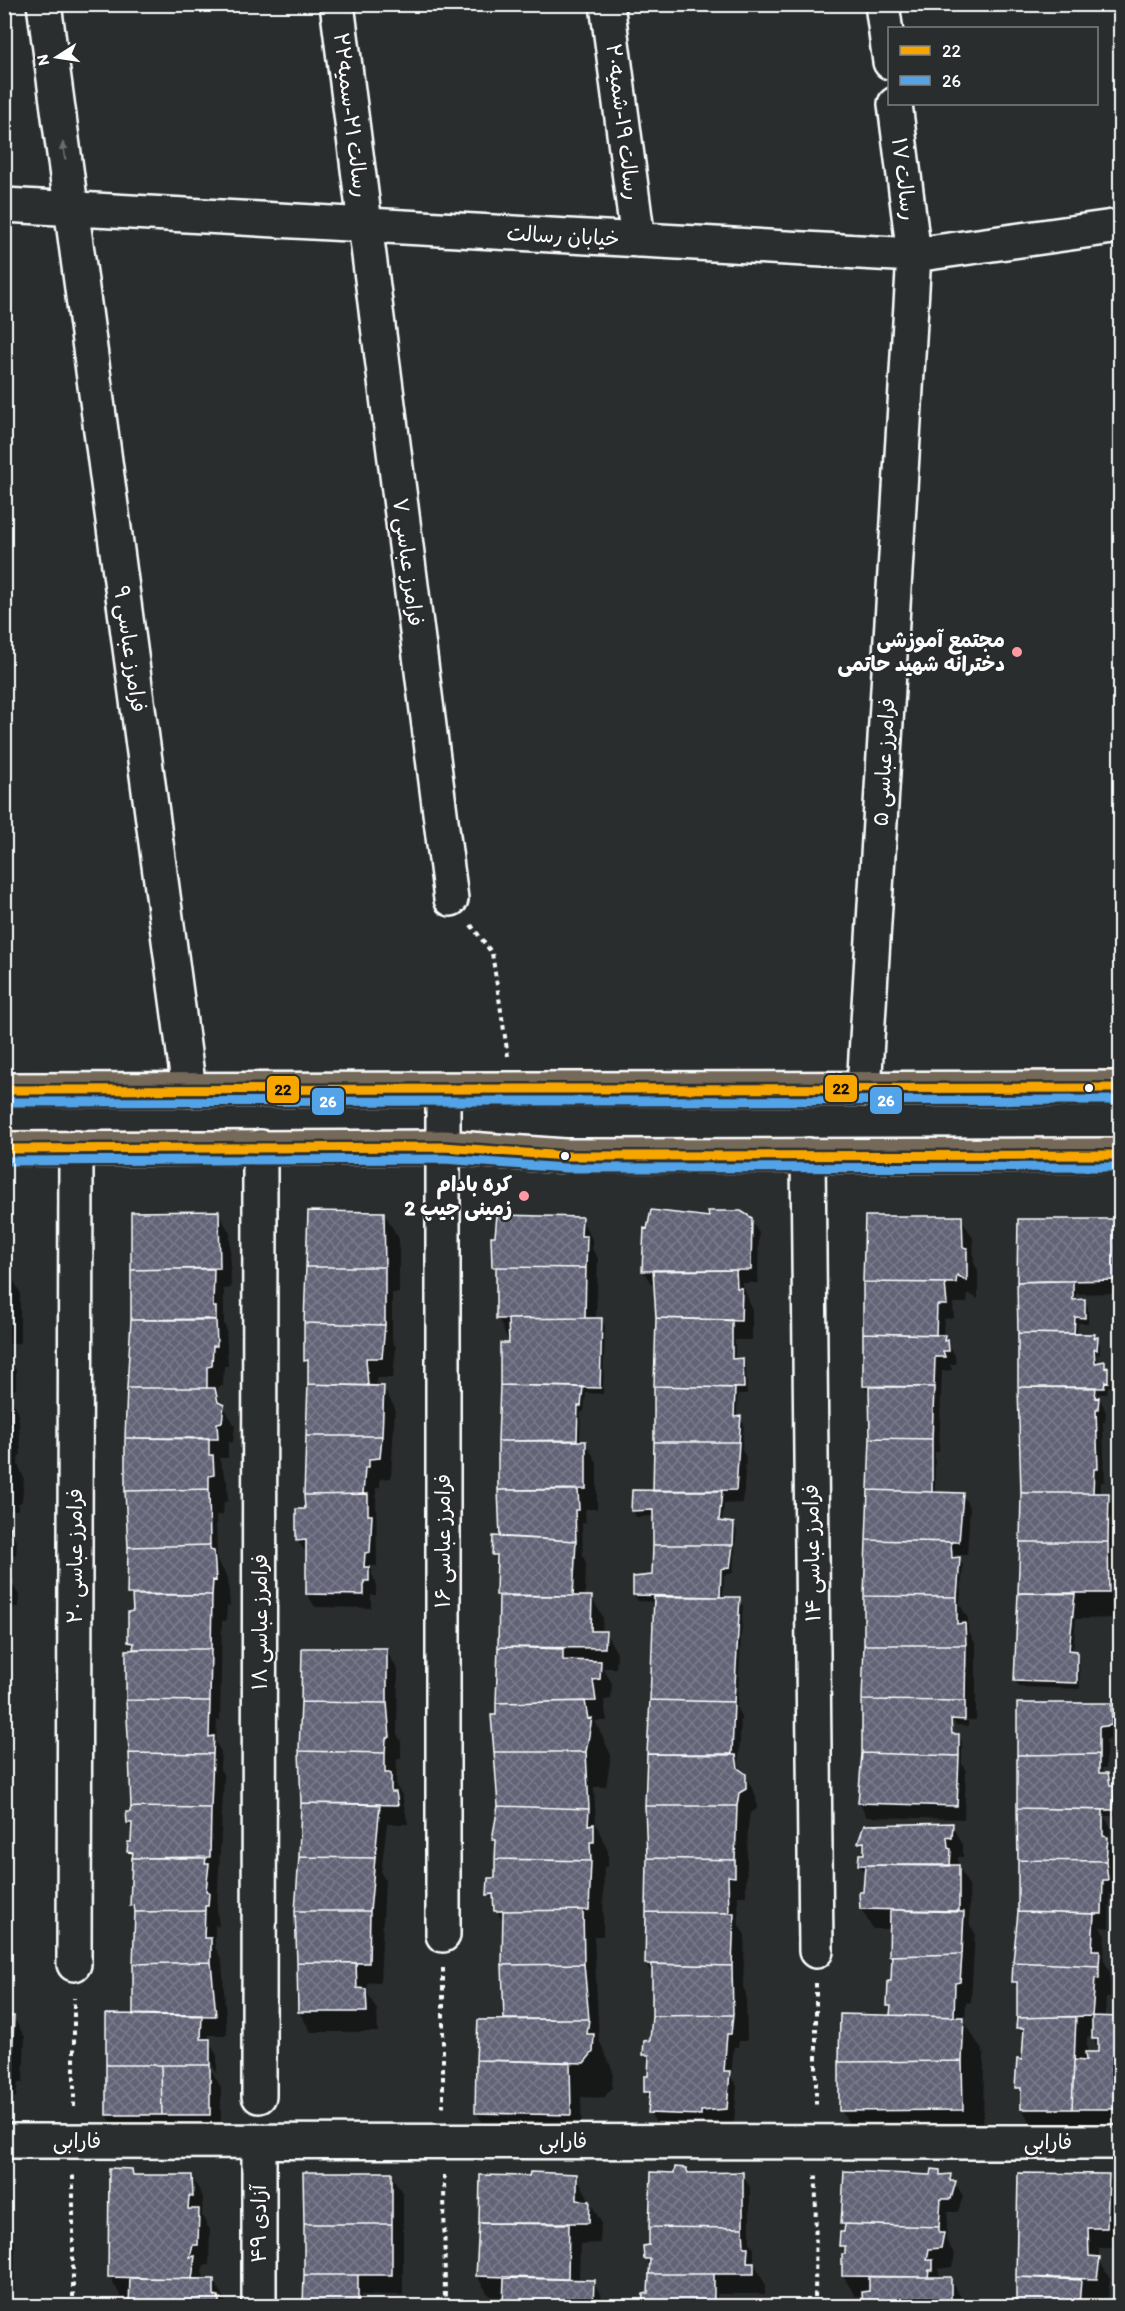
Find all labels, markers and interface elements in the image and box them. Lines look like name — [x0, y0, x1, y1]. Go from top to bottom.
north arrow — [27, 27, 87, 87]
legend — [888, 27, 1098, 105]
street label: رسالت ۲۱-سمیه۲۲ — [329, 31, 374, 199]
text: 22 — [942, 40, 961, 62]
street label: رسالت ۱۹-شمیه۲۰ — [601, 42, 646, 202]
text: N — [32, 53, 53, 67]
text: 26 — [942, 70, 961, 92]
street label: رسالت ۱۷ — [887, 136, 922, 222]
one-way arrow — [59, 141, 68, 160]
street label: خیابان رسالت — [506, 220, 620, 252]
street label: فرامرز عباسی ۷ — [386, 496, 429, 628]
street label: فرامرز عباسی ۹ — [107, 584, 152, 714]
place label: مجتمع آموزشی دخترانه شهید حاتمی — [837, 627, 1005, 677]
marker: مجتمع آموزشی دخترانه شهید حاتمی — [1010, 645, 1024, 659]
street label: فرامرز عباسی ۵ — [868, 697, 901, 827]
line badge: 22 — [824, 1074, 858, 1103]
line badge: 22 — [266, 1075, 300, 1104]
text: 22 — [833, 1079, 850, 1098]
text: 22 — [275, 1080, 292, 1099]
unlabelled marker — [1083, 1082, 1095, 1094]
line badge: 26 — [869, 1086, 903, 1115]
line badge: 26 — [311, 1087, 345, 1116]
text: 26 — [878, 1091, 895, 1110]
text: 26 — [320, 1092, 337, 1111]
unlabelled marker — [559, 1150, 571, 1162]
place label: کره بادام زمینی جیپ 2 — [404, 1171, 513, 1221]
marker: کره بادام زمینی جیپ 2 — [517, 1189, 531, 1203]
street label: فرامرز عباسی ۱۶ — [430, 1474, 457, 1608]
street label: فرامرز عباسی ۱۴ — [798, 1484, 827, 1622]
street label: فرامرز عباسی ۲۰ — [62, 1488, 89, 1624]
street label: فرامرز عباسی ۱۸ — [247, 1554, 274, 1690]
street label: فارابی — [53, 2128, 101, 2155]
street label: فارابی — [539, 2128, 587, 2155]
street label: فارابی — [1024, 2129, 1072, 2156]
street label: ۴۹ آزادی — [246, 2184, 271, 2263]

